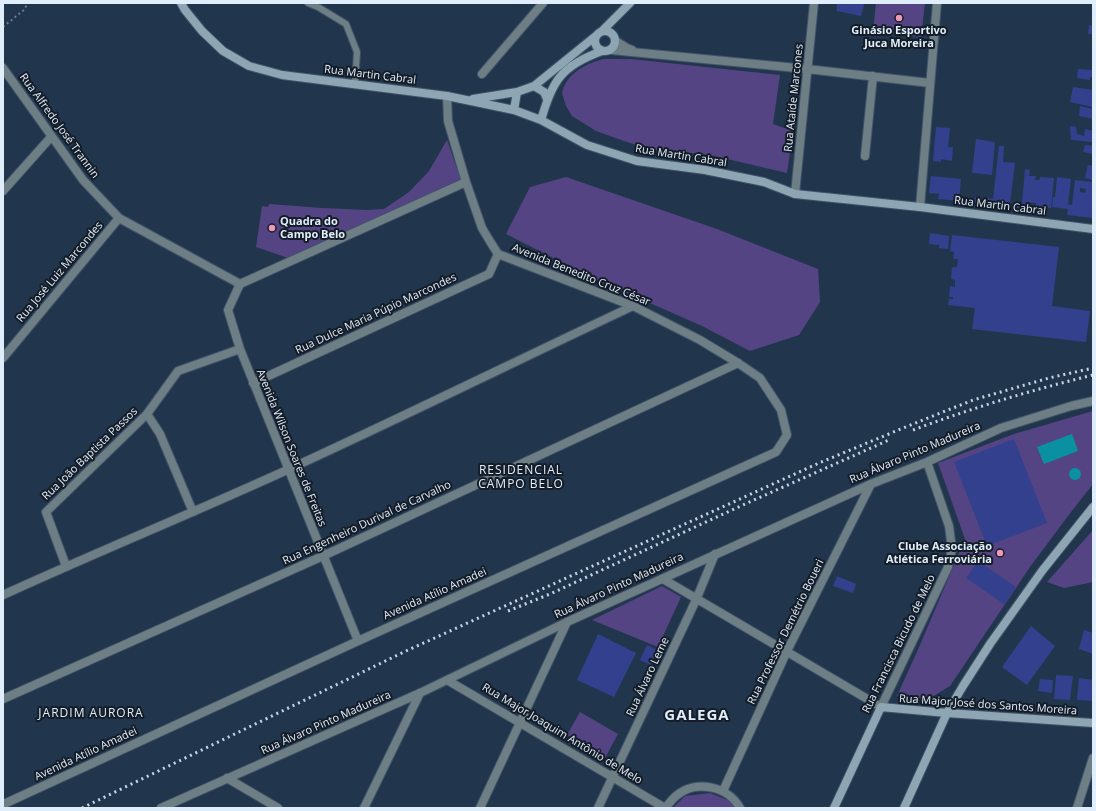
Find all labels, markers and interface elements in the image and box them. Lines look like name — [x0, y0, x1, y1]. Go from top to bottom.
marker: Ginásio Esportivo Juca Moreira — [894, 13, 904, 23]
place label: Ginásio Esportivo Juca Moreira — [851, 24, 947, 50]
street label: Rua Ataíde Marcones — [782, 43, 806, 153]
street label: Rua Martin Cabral — [323, 63, 417, 87]
street label: Rua Alfredo José Trannin — [17, 71, 101, 181]
street label: Rua Martin Cabral — [634, 142, 728, 170]
street label: Rua Martin Cabral — [953, 194, 1047, 218]
place label: Quadra do Campo Belo — [280, 215, 345, 241]
street label: Rua José Luiz Marcondes — [14, 219, 106, 325]
marker: Quadra do Campo Belo — [267, 223, 277, 233]
street label: Avenida Benedito Cruz César — [510, 241, 652, 309]
street label: Rua Dulce Maria Púpio Marcondes — [293, 271, 459, 357]
street label: Avenida Wilson Soares de Freitas — [253, 367, 329, 529]
street label: Rua João Baptista Passos — [40, 405, 140, 503]
street label: Rua Álvaro Pinto Madureira — [848, 419, 982, 487]
district label: RESIDENCIAL CAMPO BELO — [478, 464, 564, 492]
street label: Rua Engenheiro Durival de Carvalho — [281, 478, 453, 568]
place label: Clube Associação Atlética Ferroviária — [886, 540, 992, 566]
marker: Clube Associação Atlética Ferroviária — [995, 548, 1005, 558]
street label: Rua Álvaro Pinto Madureira — [552, 550, 686, 622]
street label: Rua Professor Demétrio Boueri — [745, 557, 827, 707]
street label: Avenida Atílio Amadei — [381, 565, 489, 623]
street label: Rua Francisca Bicudo de Melo — [860, 573, 938, 715]
street label: Rua Álvaro Leme — [624, 635, 672, 719]
street label: Rua Major Joaquim Antônio de Melo — [479, 681, 645, 787]
street label: Rua Álvaro Pinto Madureira — [259, 688, 393, 758]
street label: Rua Major José dos Santos Moreira — [898, 692, 1078, 718]
district label: JARDIM AURORA — [38, 707, 144, 721]
district label: GALEGA — [664, 707, 730, 725]
street label: Avenida Atílio Amadei — [33, 724, 139, 784]

